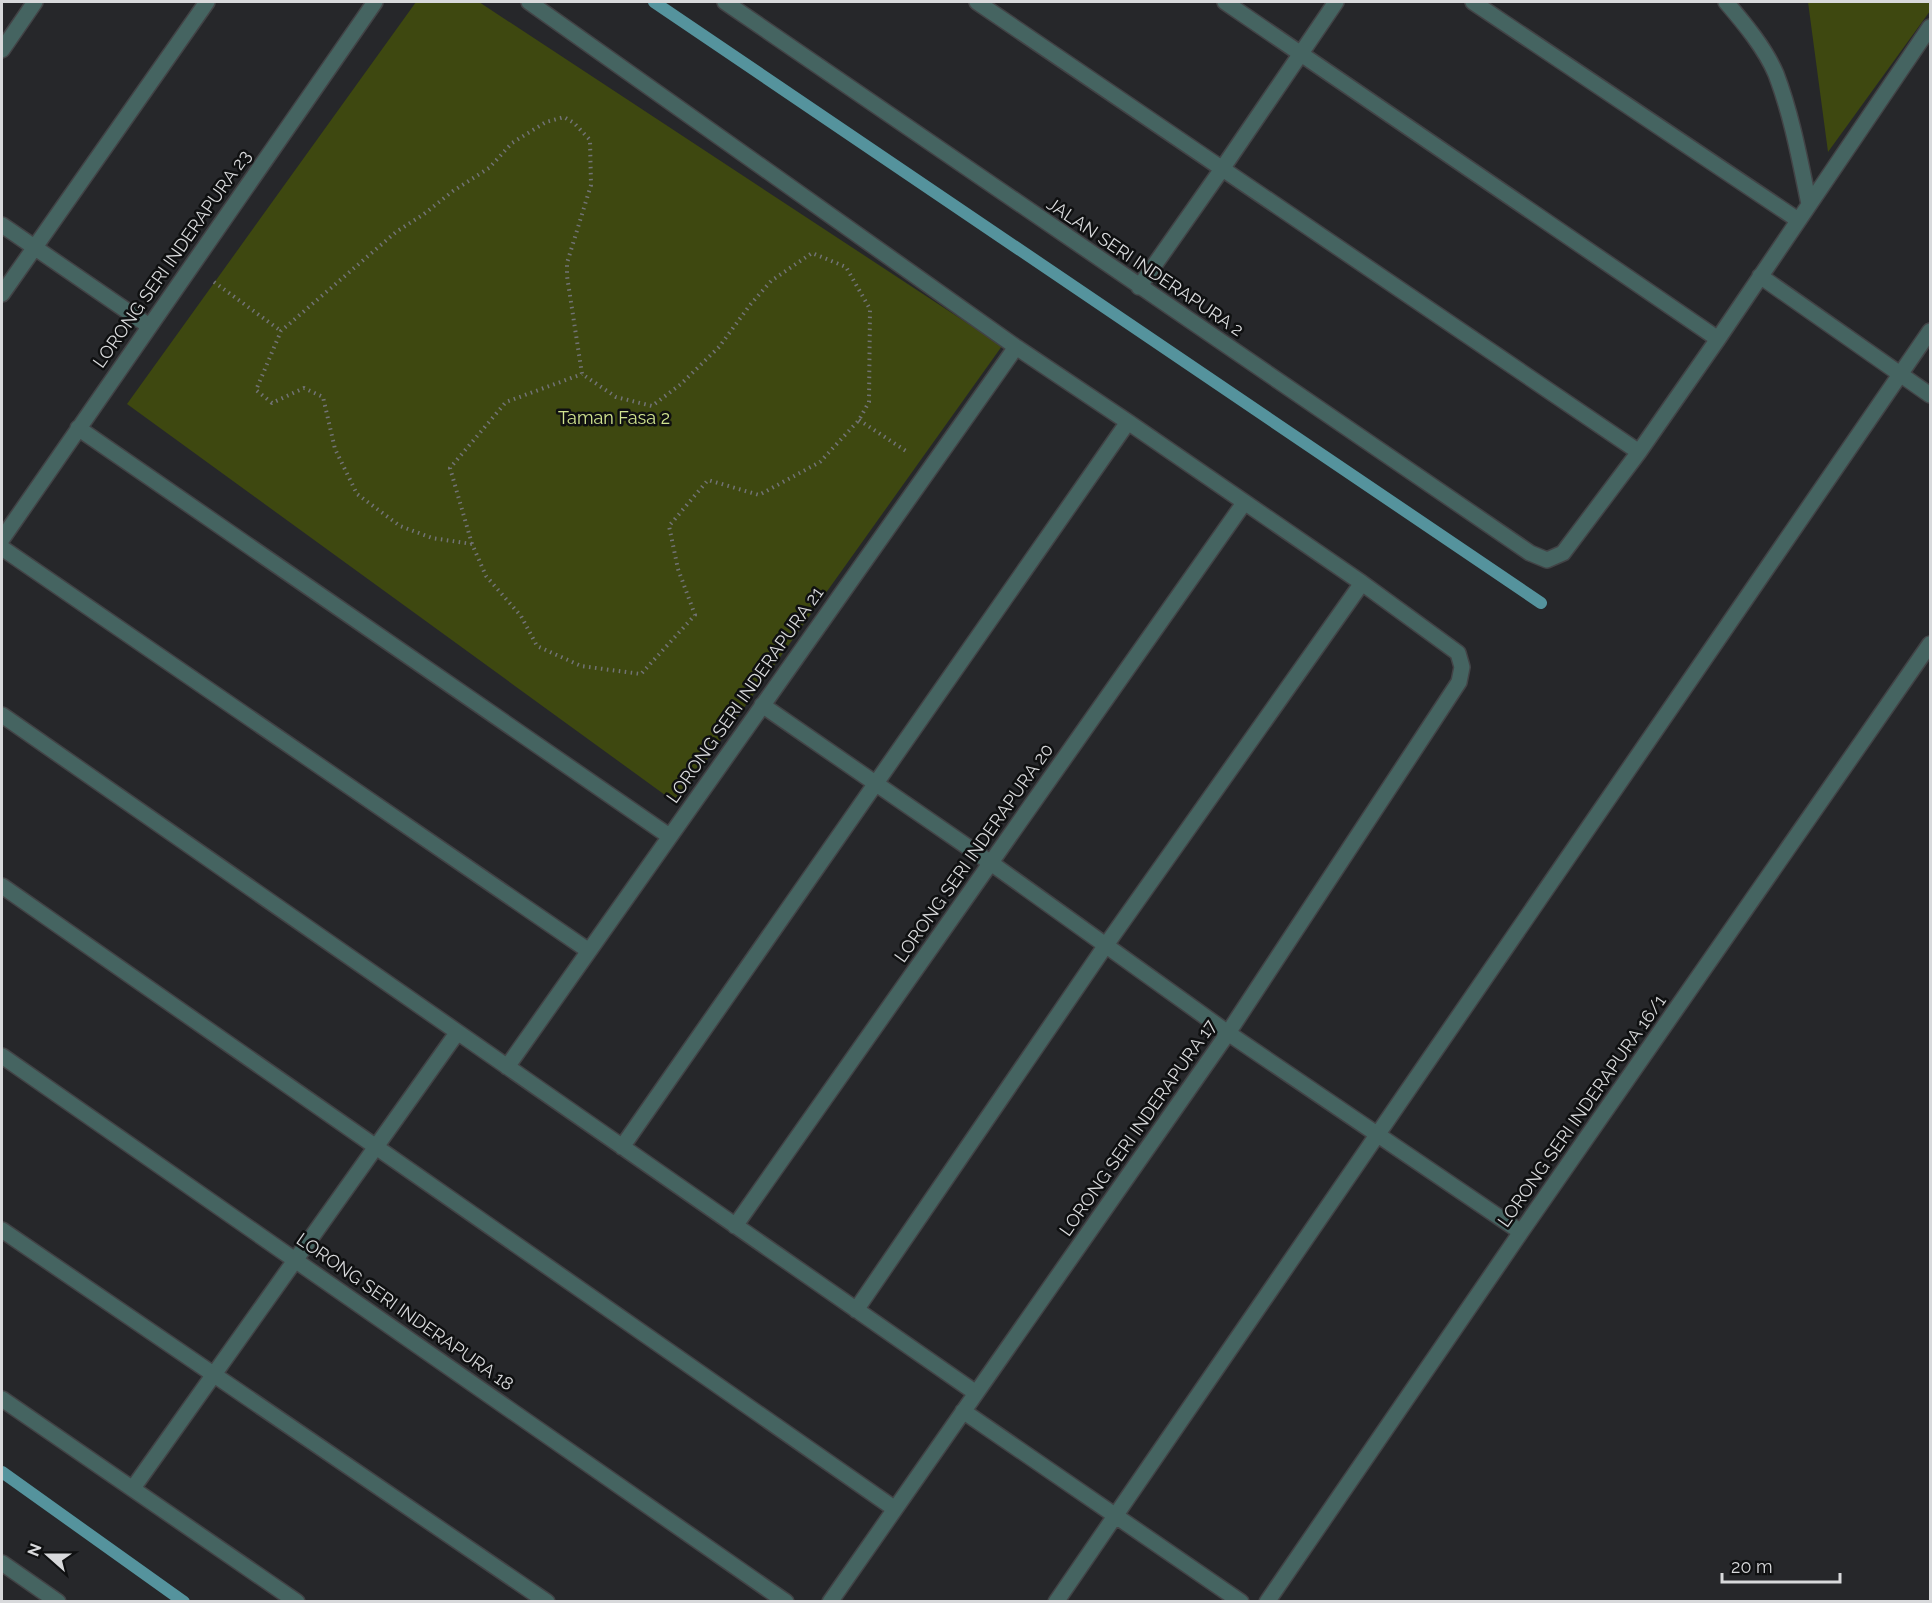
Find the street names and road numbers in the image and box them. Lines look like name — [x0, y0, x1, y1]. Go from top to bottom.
street label: LORONG SERI INDERAPURA 23 — [88, 146, 255, 371]
street label: JALAN SERI INDERAPURA 2 — [1043, 193, 1248, 340]
street label: LORONG SERI INDERAPURA 21 — [662, 583, 828, 807]
street label: LORONG SERI INDERAPURA 20 — [890, 739, 1057, 966]
street label: LORONG SERI INDERAPURA 16/1 — [1493, 990, 1670, 1231]
street label: LORONG SERI INDERAPURA 17 — [1055, 1015, 1221, 1240]
street label: LORONG SERI INDERAPURA 18 — [293, 1228, 518, 1395]

